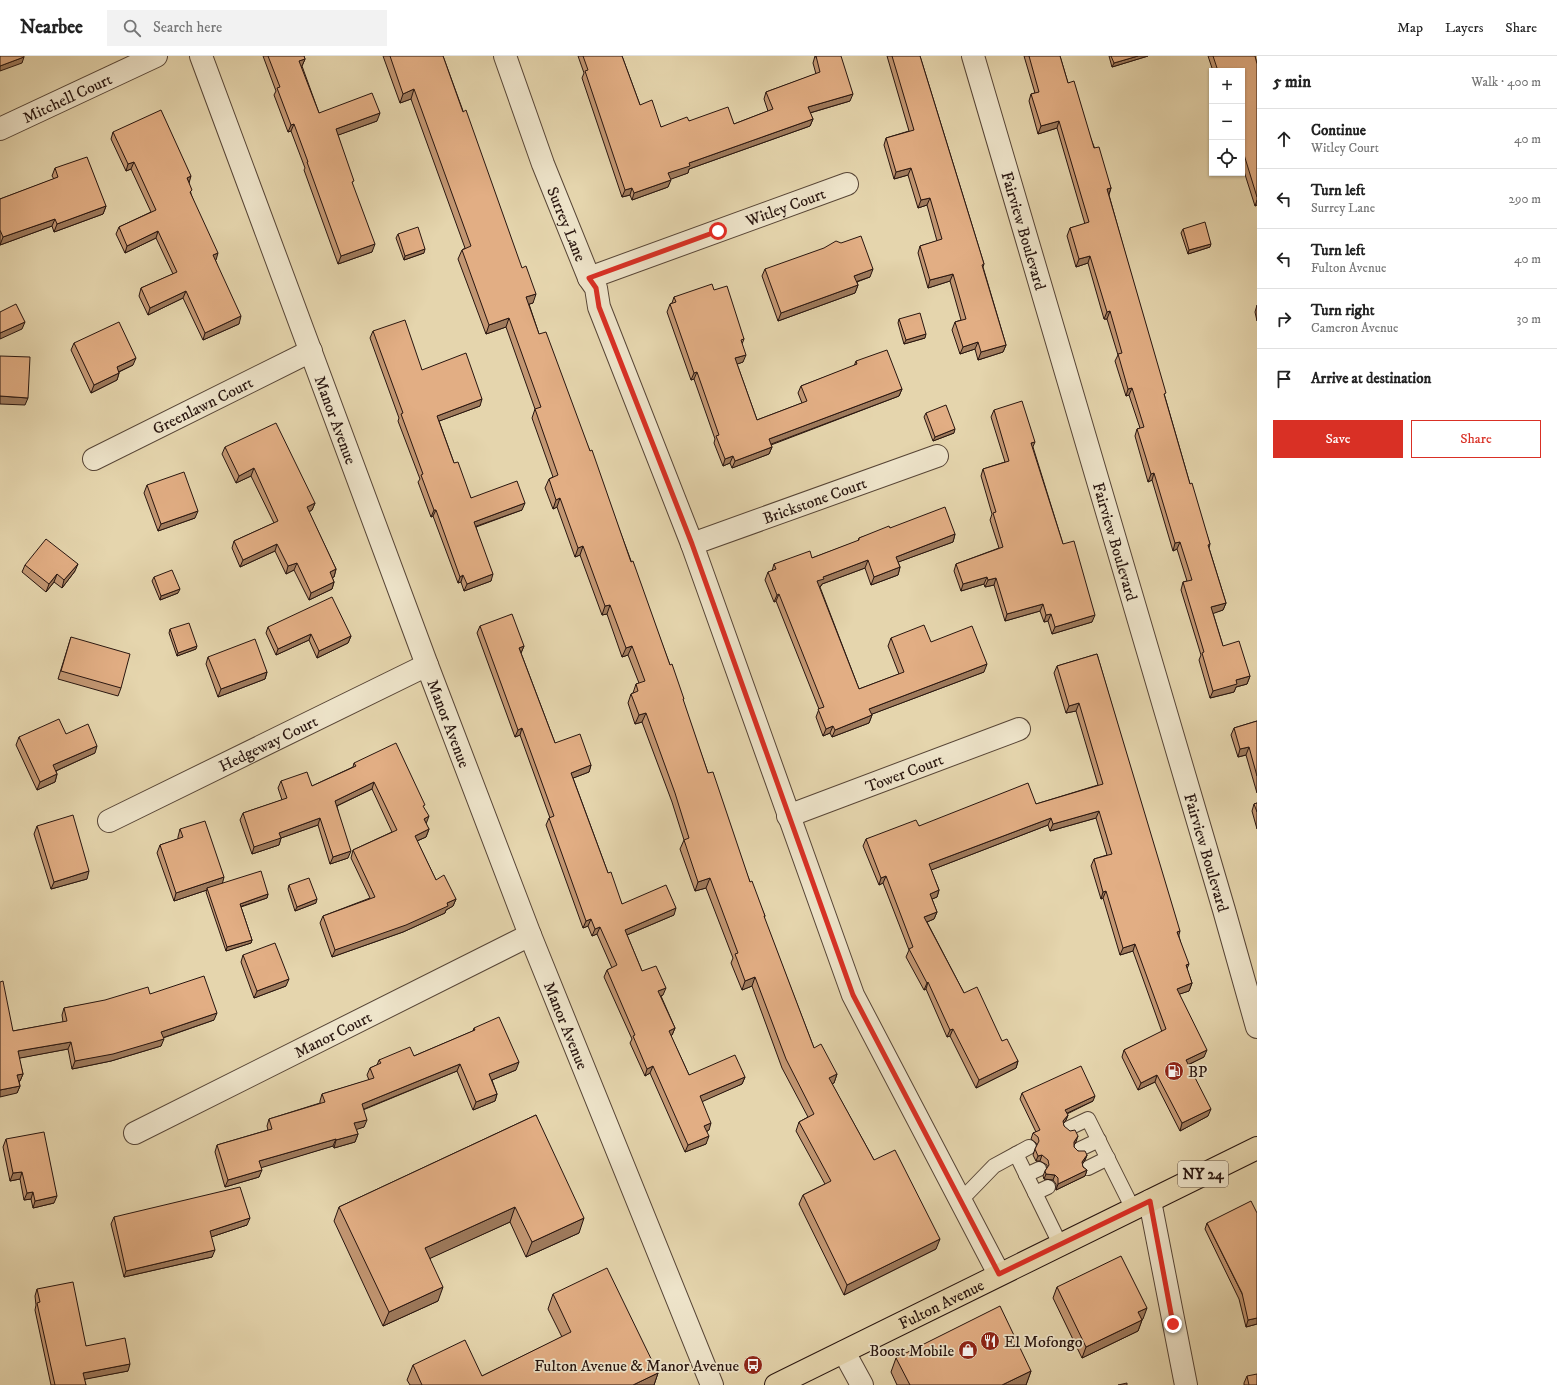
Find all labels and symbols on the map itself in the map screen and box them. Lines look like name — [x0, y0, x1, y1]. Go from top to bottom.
street label: Mitchell Court — [20, 69, 115, 128]
street label: Fairview Boulevard — [996, 169, 1050, 293]
street label: Surrey Lane — [542, 184, 590, 265]
street label: Witley Court — [742, 184, 828, 231]
route start — [709, 222, 727, 240]
street label: Greenlawn Court — [149, 373, 256, 439]
street label: Manor Avenue — [309, 373, 361, 468]
street label: Brickstone Court — [760, 473, 869, 529]
street label: Fairview Boulevard — [1088, 480, 1142, 603]
street label: Manor Avenue — [422, 677, 474, 771]
street label: Hedgeway Court — [216, 711, 321, 777]
street label: Tower Court — [863, 749, 946, 797]
street label: Fairview Boulevard — [1179, 791, 1233, 914]
street label: Manor Avenue — [539, 979, 592, 1073]
street label: Manor Court — [291, 1007, 375, 1063]
fuel station icon: BP — [1163, 1060, 1185, 1082]
place label: BP — [1188, 1062, 1207, 1082]
road number: NY 24 — [1178, 1161, 1228, 1187]
street label: Fulton Avenue — [895, 1275, 988, 1334]
route end — [1164, 1315, 1182, 1333]
restaurant icon: El Mofongo — [979, 1330, 1001, 1352]
place label: El Mofongo — [1004, 1332, 1083, 1352]
shop icon: Boost Mobile — [957, 1339, 979, 1361]
place label: Boost Mobile — [869, 1341, 954, 1361]
bus stop icon: Fulton Avenue & Manor Avenue — [742, 1354, 764, 1376]
place label: Fulton Avenue & Manor Avenue — [534, 1356, 739, 1376]

